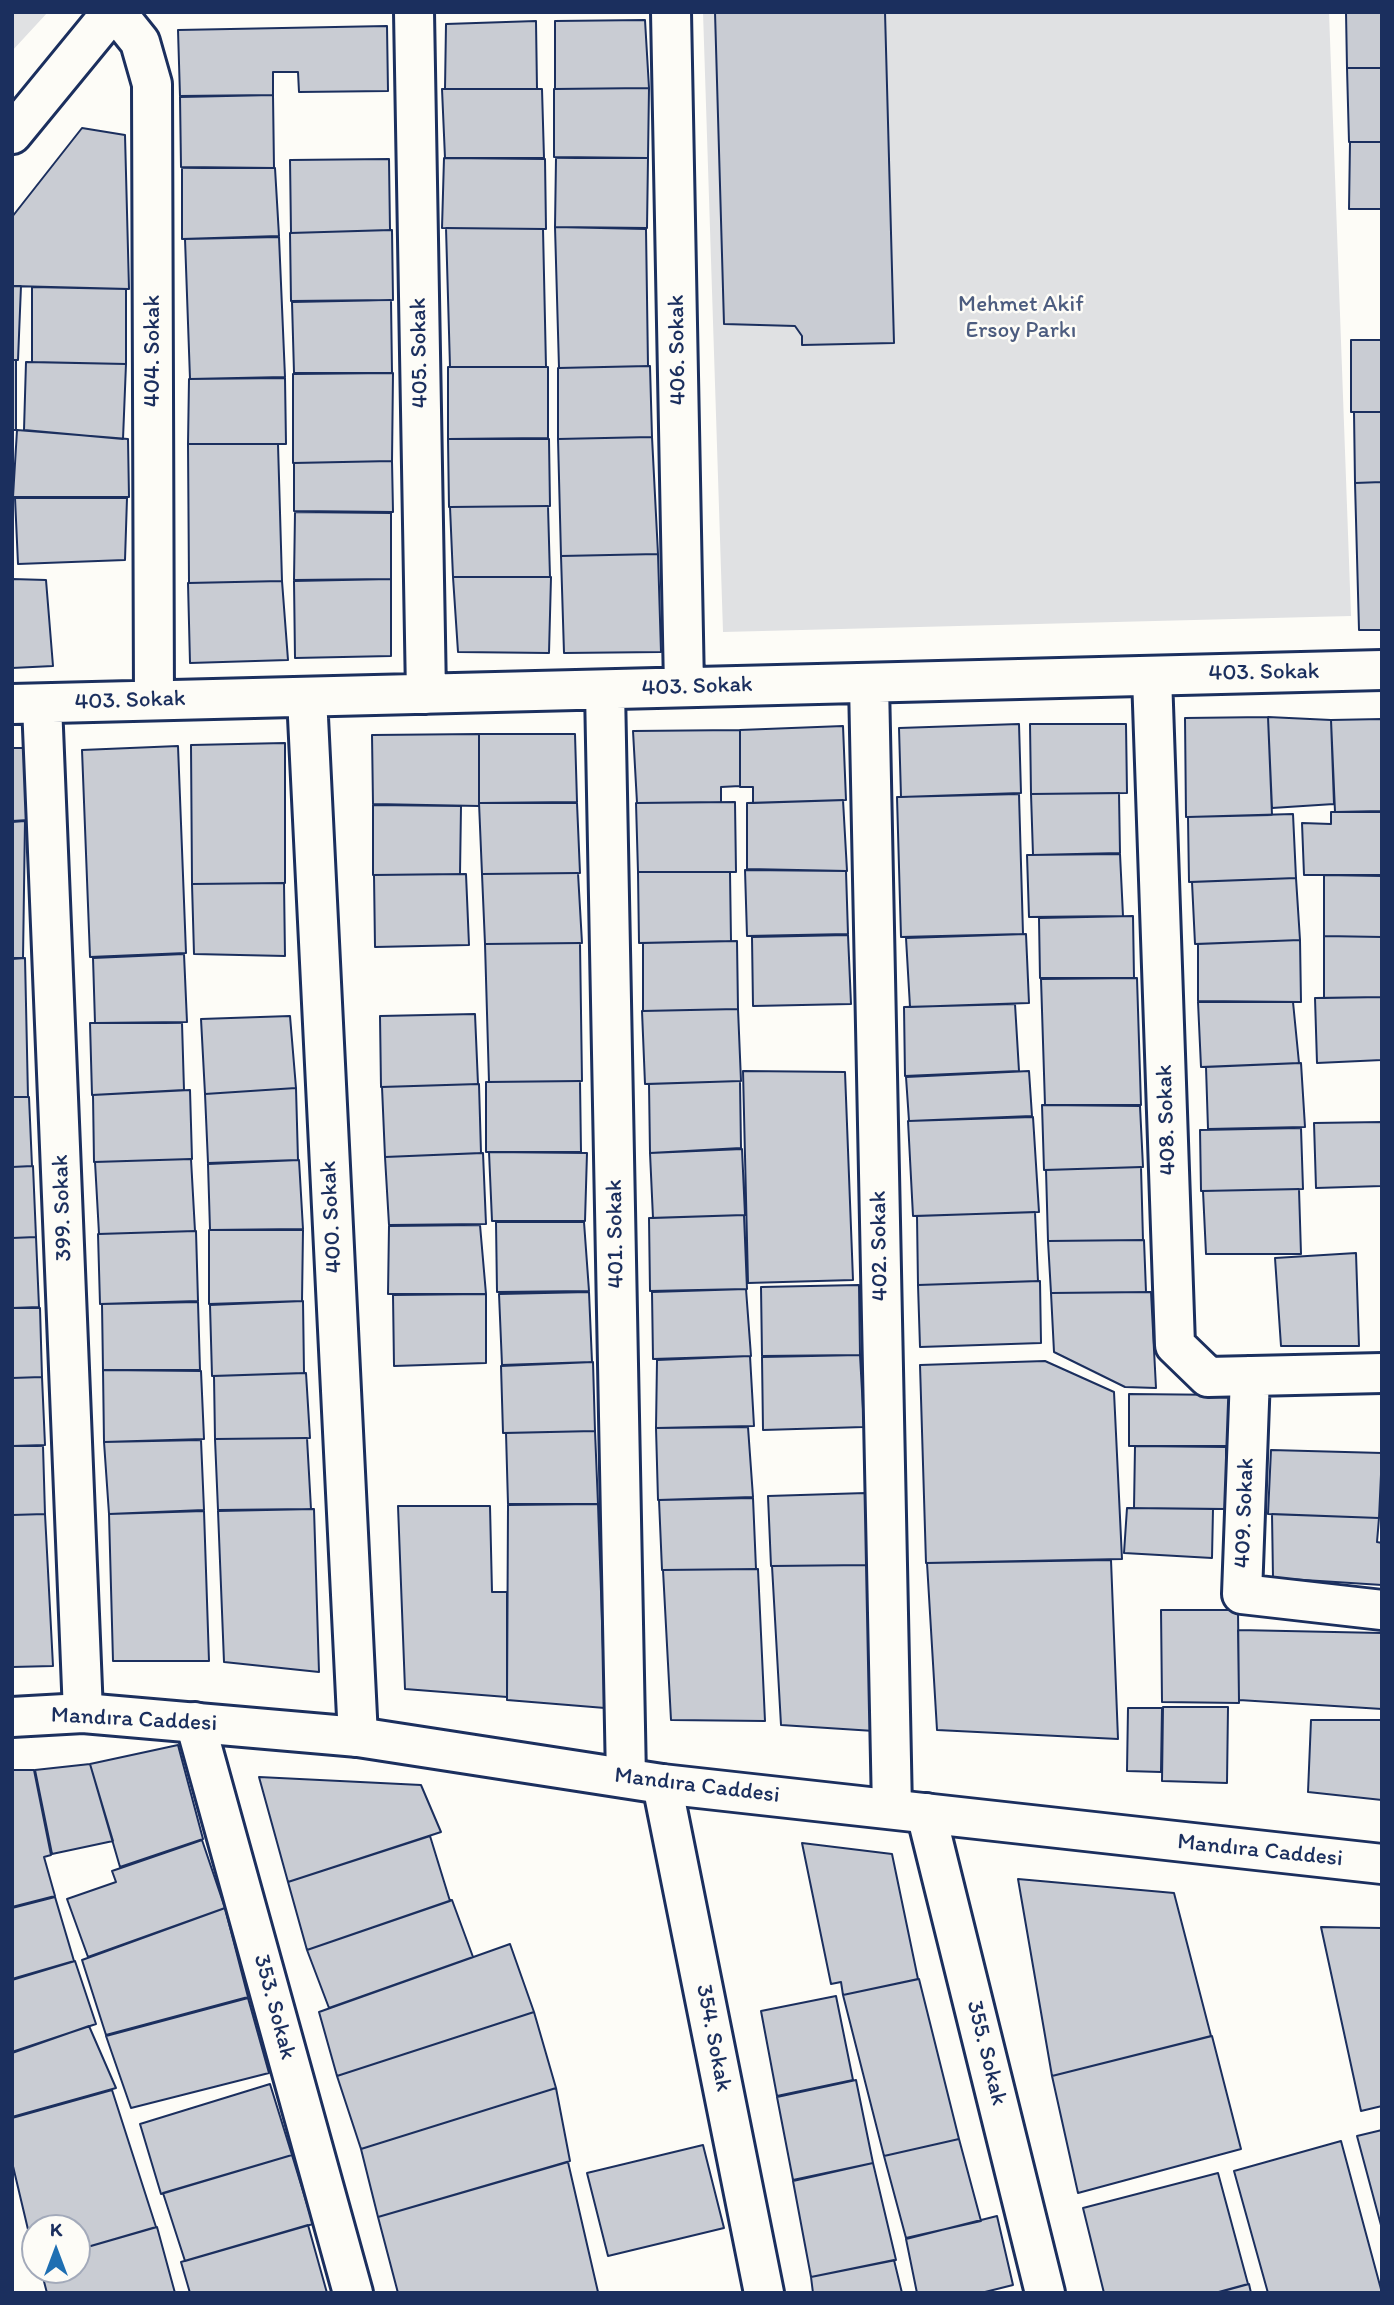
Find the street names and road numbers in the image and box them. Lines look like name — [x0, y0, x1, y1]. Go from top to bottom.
street label: 406. Sokak — [663, 294, 693, 406]
street label: 404. Sokak — [139, 295, 167, 407]
street label: 405. Sokak — [405, 297, 435, 409]
street label: 403. Sokak — [1208, 658, 1320, 688]
street label: 403. Sokak — [641, 671, 753, 703]
street label: 403. Sokak — [74, 685, 186, 717]
street label: 408. Sokak — [1151, 1064, 1183, 1176]
street label: 399. Sokak — [47, 1154, 79, 1262]
street label: 400. Sokak — [315, 1160, 349, 1274]
street label: 401. Sokak — [601, 1179, 631, 1289]
street label: 402. Sokak — [865, 1190, 895, 1302]
street label: 409. Sokak — [1229, 1457, 1261, 1569]
street label: Mandıra Caddesi — [50, 1702, 218, 1738]
street label: Mandıra Caddesi — [613, 1762, 781, 1810]
street label: Mandıra Caddesi — [1176, 1829, 1344, 1873]
street label: 353. Sokak — [247, 1951, 301, 2063]
street label: 354. Sokak — [689, 1982, 737, 2094]
street label: 355. Sokak — [960, 1998, 1012, 2108]

